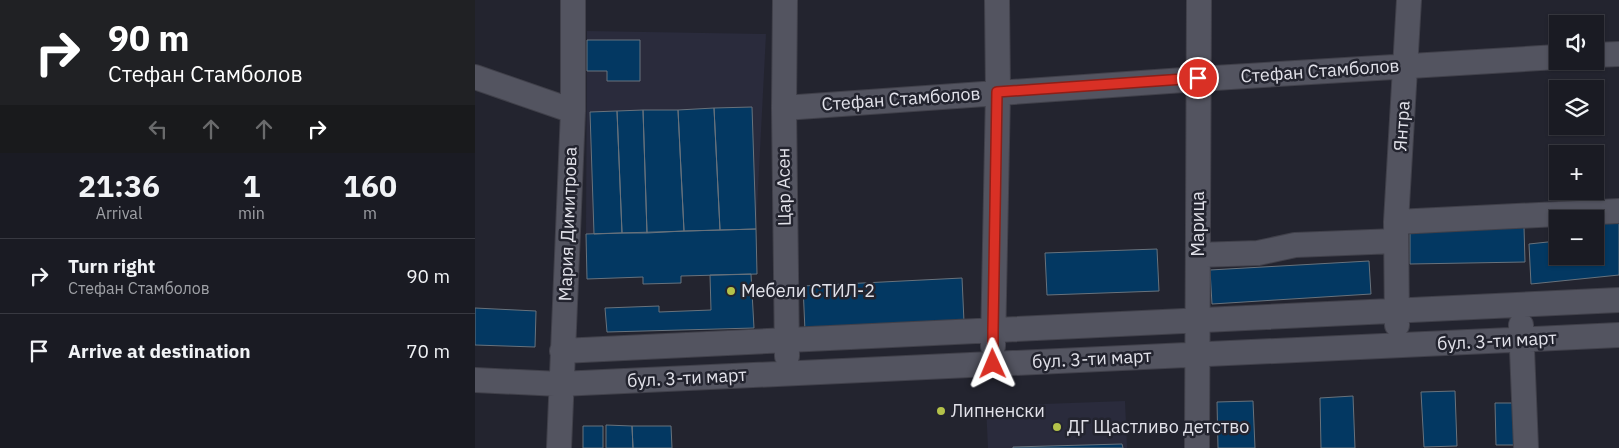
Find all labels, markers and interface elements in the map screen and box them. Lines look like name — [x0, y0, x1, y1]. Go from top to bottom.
text: 90 m — [108, 15, 190, 61]
map controls — [1549, 15, 1604, 265]
button: sound — [1549, 15, 1604, 70]
icon: right — [25, 20, 90, 85]
street label: Стефан Стамболов — [1240, 53, 1400, 88]
pin — [1177, 57, 1219, 99]
text: Стефан Стамболов — [108, 59, 303, 88]
icon: arrive — [1184, 64, 1212, 92]
button: layers — [1549, 80, 1604, 135]
street label: Стефан Стамболов — [821, 81, 981, 116]
street label: Янтра — [1388, 100, 1415, 152]
icon: left — [144, 115, 172, 143]
icon: ahead — [197, 115, 225, 143]
icon: ahead — [250, 115, 278, 143]
icon: right — [303, 115, 331, 143]
button: + — [1549, 145, 1604, 200]
street label: Мария Димитрова — [553, 146, 582, 302]
street label: Цар Асен — [771, 148, 796, 226]
text: 21:36 — [78, 166, 160, 205]
text: 1 — [242, 166, 260, 205]
text: 160 — [343, 166, 397, 205]
street label: Марица — [1186, 191, 1209, 257]
text: Arrival — [96, 203, 142, 223]
text: min — [238, 203, 265, 223]
text: m — [363, 203, 377, 223]
button: − — [1549, 210, 1604, 265]
text: Turn right — [68, 254, 155, 278]
icon: right — [25, 262, 53, 290]
text: 90 m — [406, 264, 450, 288]
text: Стефан Стамболов — [68, 278, 210, 298]
place label: Мебели СТИЛ-2 — [741, 279, 875, 302]
marker: Мебели СТИЛ-2 — [725, 285, 737, 297]
street label: бул. 3-ти март — [1437, 326, 1558, 355]
icon: arrive — [25, 337, 53, 365]
position arrow — [966, 337, 1018, 389]
text: Arrive at destination — [68, 339, 251, 363]
text: 70 m — [406, 339, 450, 363]
street label: бул. 3-ти март — [1032, 344, 1153, 373]
street label: бул. 3-ти март — [627, 363, 748, 392]
place label: Липненски — [951, 399, 1045, 422]
marker: Липненски — [935, 405, 947, 417]
place label: ДГ Щастливо детство — [1067, 415, 1249, 438]
marker: ДГ Щастливо детство — [1051, 421, 1063, 433]

